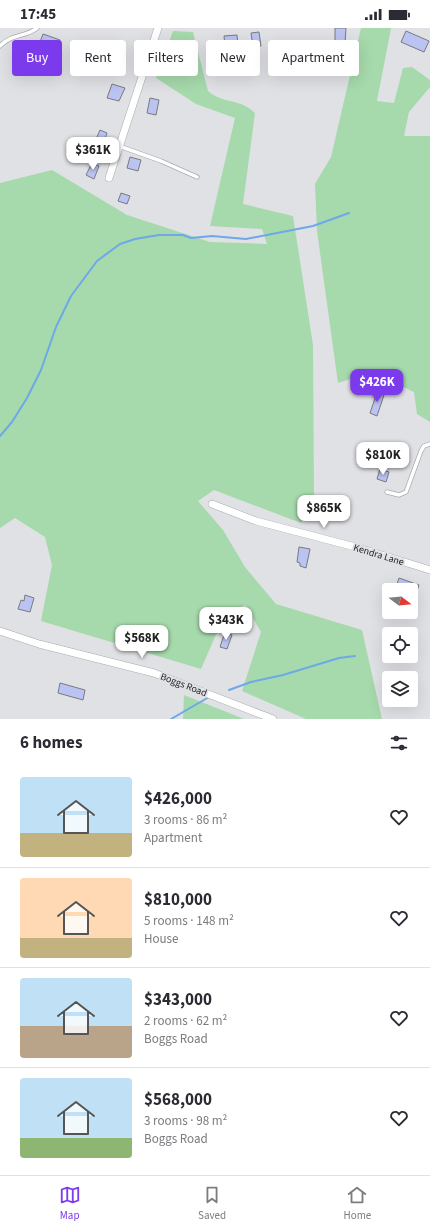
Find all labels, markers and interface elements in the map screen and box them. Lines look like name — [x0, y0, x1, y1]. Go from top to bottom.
text: 17:45 — [20, 4, 56, 25]
chip: Buy — [12, 40, 62, 76]
chip: Rent — [70, 40, 126, 76]
chip: Filters — [134, 40, 198, 76]
chip: New — [206, 40, 260, 76]
chip: Apartment — [268, 40, 359, 76]
pin: $361K — [65, 137, 121, 171]
text: $361K — [75, 141, 111, 159]
pin: $426K — [349, 369, 405, 403]
text: $426K — [359, 373, 395, 391]
pin: $810K — [355, 442, 411, 476]
text: $810K — [365, 446, 401, 464]
pin: $865K — [296, 495, 352, 529]
text: $865K — [306, 499, 342, 517]
street label: Kendra Lane — [352, 541, 406, 569]
north arrow — [382, 583, 418, 619]
map controls — [382, 583, 418, 707]
pin: $343K — [198, 607, 254, 641]
text: $343K — [208, 611, 244, 629]
pin: $568K — [114, 625, 170, 659]
button: locate — [382, 627, 418, 663]
text: $568K — [124, 629, 160, 647]
street label: Boggs Road — [158, 670, 209, 700]
button: layers — [382, 671, 418, 707]
text: 6 homes — [20, 731, 82, 755]
icon: filters — [388, 732, 410, 754]
text: $426,000 — [144, 787, 212, 811]
icon: home — [52, 793, 100, 841]
icon: heart — [388, 806, 410, 828]
text: 3 rooms · 86 m² — [144, 811, 227, 829]
text: Apartment — [144, 829, 202, 847]
text: $810,000 — [144, 888, 212, 912]
icon: home — [52, 894, 100, 942]
icon: heart — [388, 907, 410, 929]
text: 5 rooms · 148 m² — [144, 912, 234, 930]
text: House — [144, 930, 179, 948]
text: $343,000 — [144, 988, 212, 1012]
icon: home — [52, 994, 100, 1042]
icon: heart — [388, 1007, 410, 1029]
text: 2 rooms · 62 m² — [144, 1012, 227, 1030]
text: Boggs Road — [144, 1030, 208, 1048]
text: $568,000 — [144, 1088, 212, 1112]
icon: home — [52, 1094, 100, 1142]
icon: heart — [388, 1107, 410, 1129]
text: 3 rooms · 98 m² — [144, 1112, 227, 1130]
text: Boggs Road — [144, 1130, 208, 1148]
tab: Map — [59, 1184, 81, 1223]
tab: Saved — [198, 1184, 226, 1223]
tab: Home — [344, 1184, 371, 1223]

